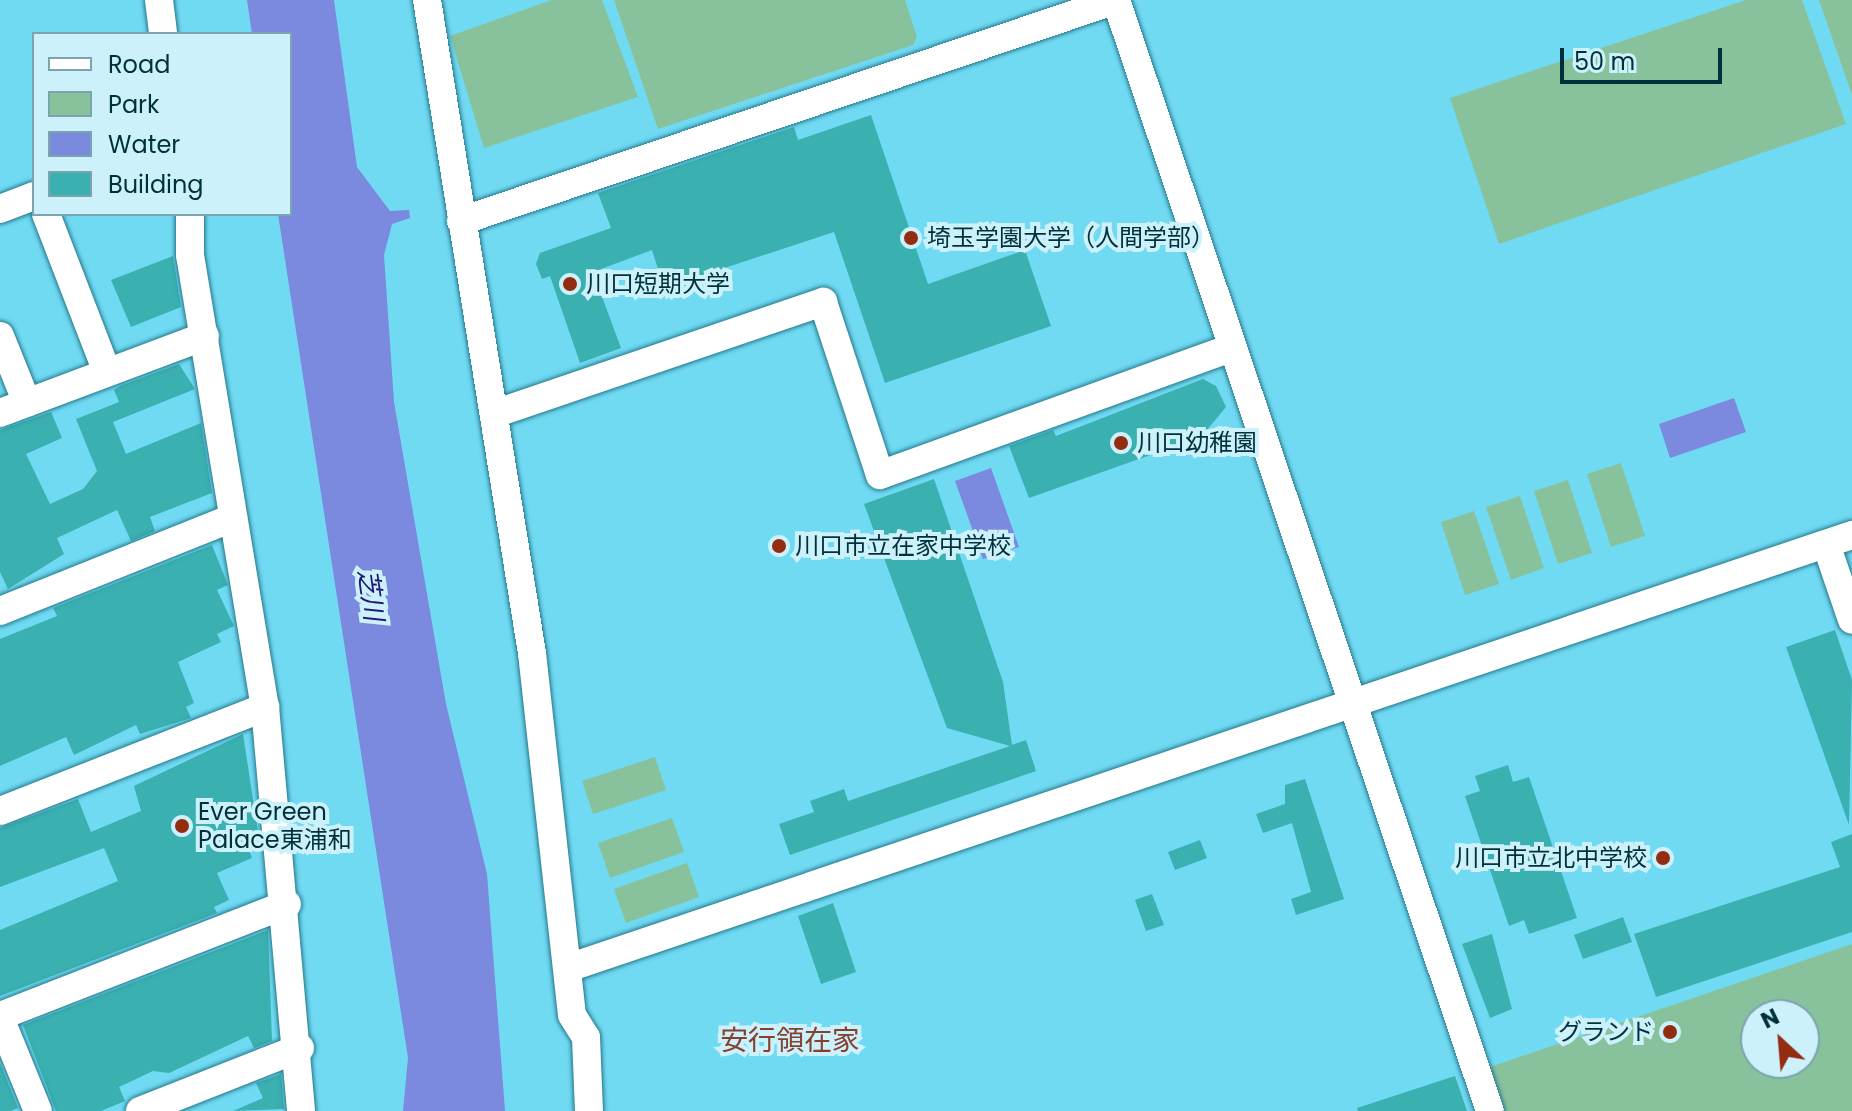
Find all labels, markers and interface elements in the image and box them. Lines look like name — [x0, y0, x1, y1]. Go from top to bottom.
legend — [32, 32, 292, 216]
scale bar — [1564, 32, 1726, 82]
text: 50 m — [1574, 45, 1635, 78]
text: Road — [108, 48, 170, 81]
text: Park — [108, 88, 159, 121]
text: Water — [108, 128, 180, 161]
text: Building — [108, 168, 204, 201]
place label: 埼玉学園大学（人間学部） — [927, 224, 1215, 252]
marker: 埼玉学園大学（人間学部） — [902, 229, 920, 247]
place label: 川口短期大学 — [586, 270, 730, 298]
marker: 川口短期大学 — [561, 275, 579, 293]
place label: 川口幼稚園 — [1137, 429, 1257, 457]
marker: 川口幼稚園 — [1112, 434, 1130, 452]
place label: 川口市立在家中学校 — [795, 532, 1011, 560]
marker: 川口市立在家中学校 — [770, 537, 788, 555]
water label: 芝川 — [351, 567, 389, 623]
place label: Ever Green Palace東浦和 — [198, 798, 352, 854]
marker: Ever Green Palace東浦和 — [173, 817, 191, 835]
place label: 川口市立北中学校 — [1455, 844, 1647, 872]
marker: 川口市立北中学校 — [1654, 849, 1672, 867]
north arrow — [1740, 999, 1820, 1079]
text: N — [1756, 1001, 1784, 1036]
place label: グランド — [1558, 1018, 1654, 1046]
marker: グランド — [1661, 1023, 1679, 1041]
district label: 安行領在家 — [720, 1024, 860, 1058]

